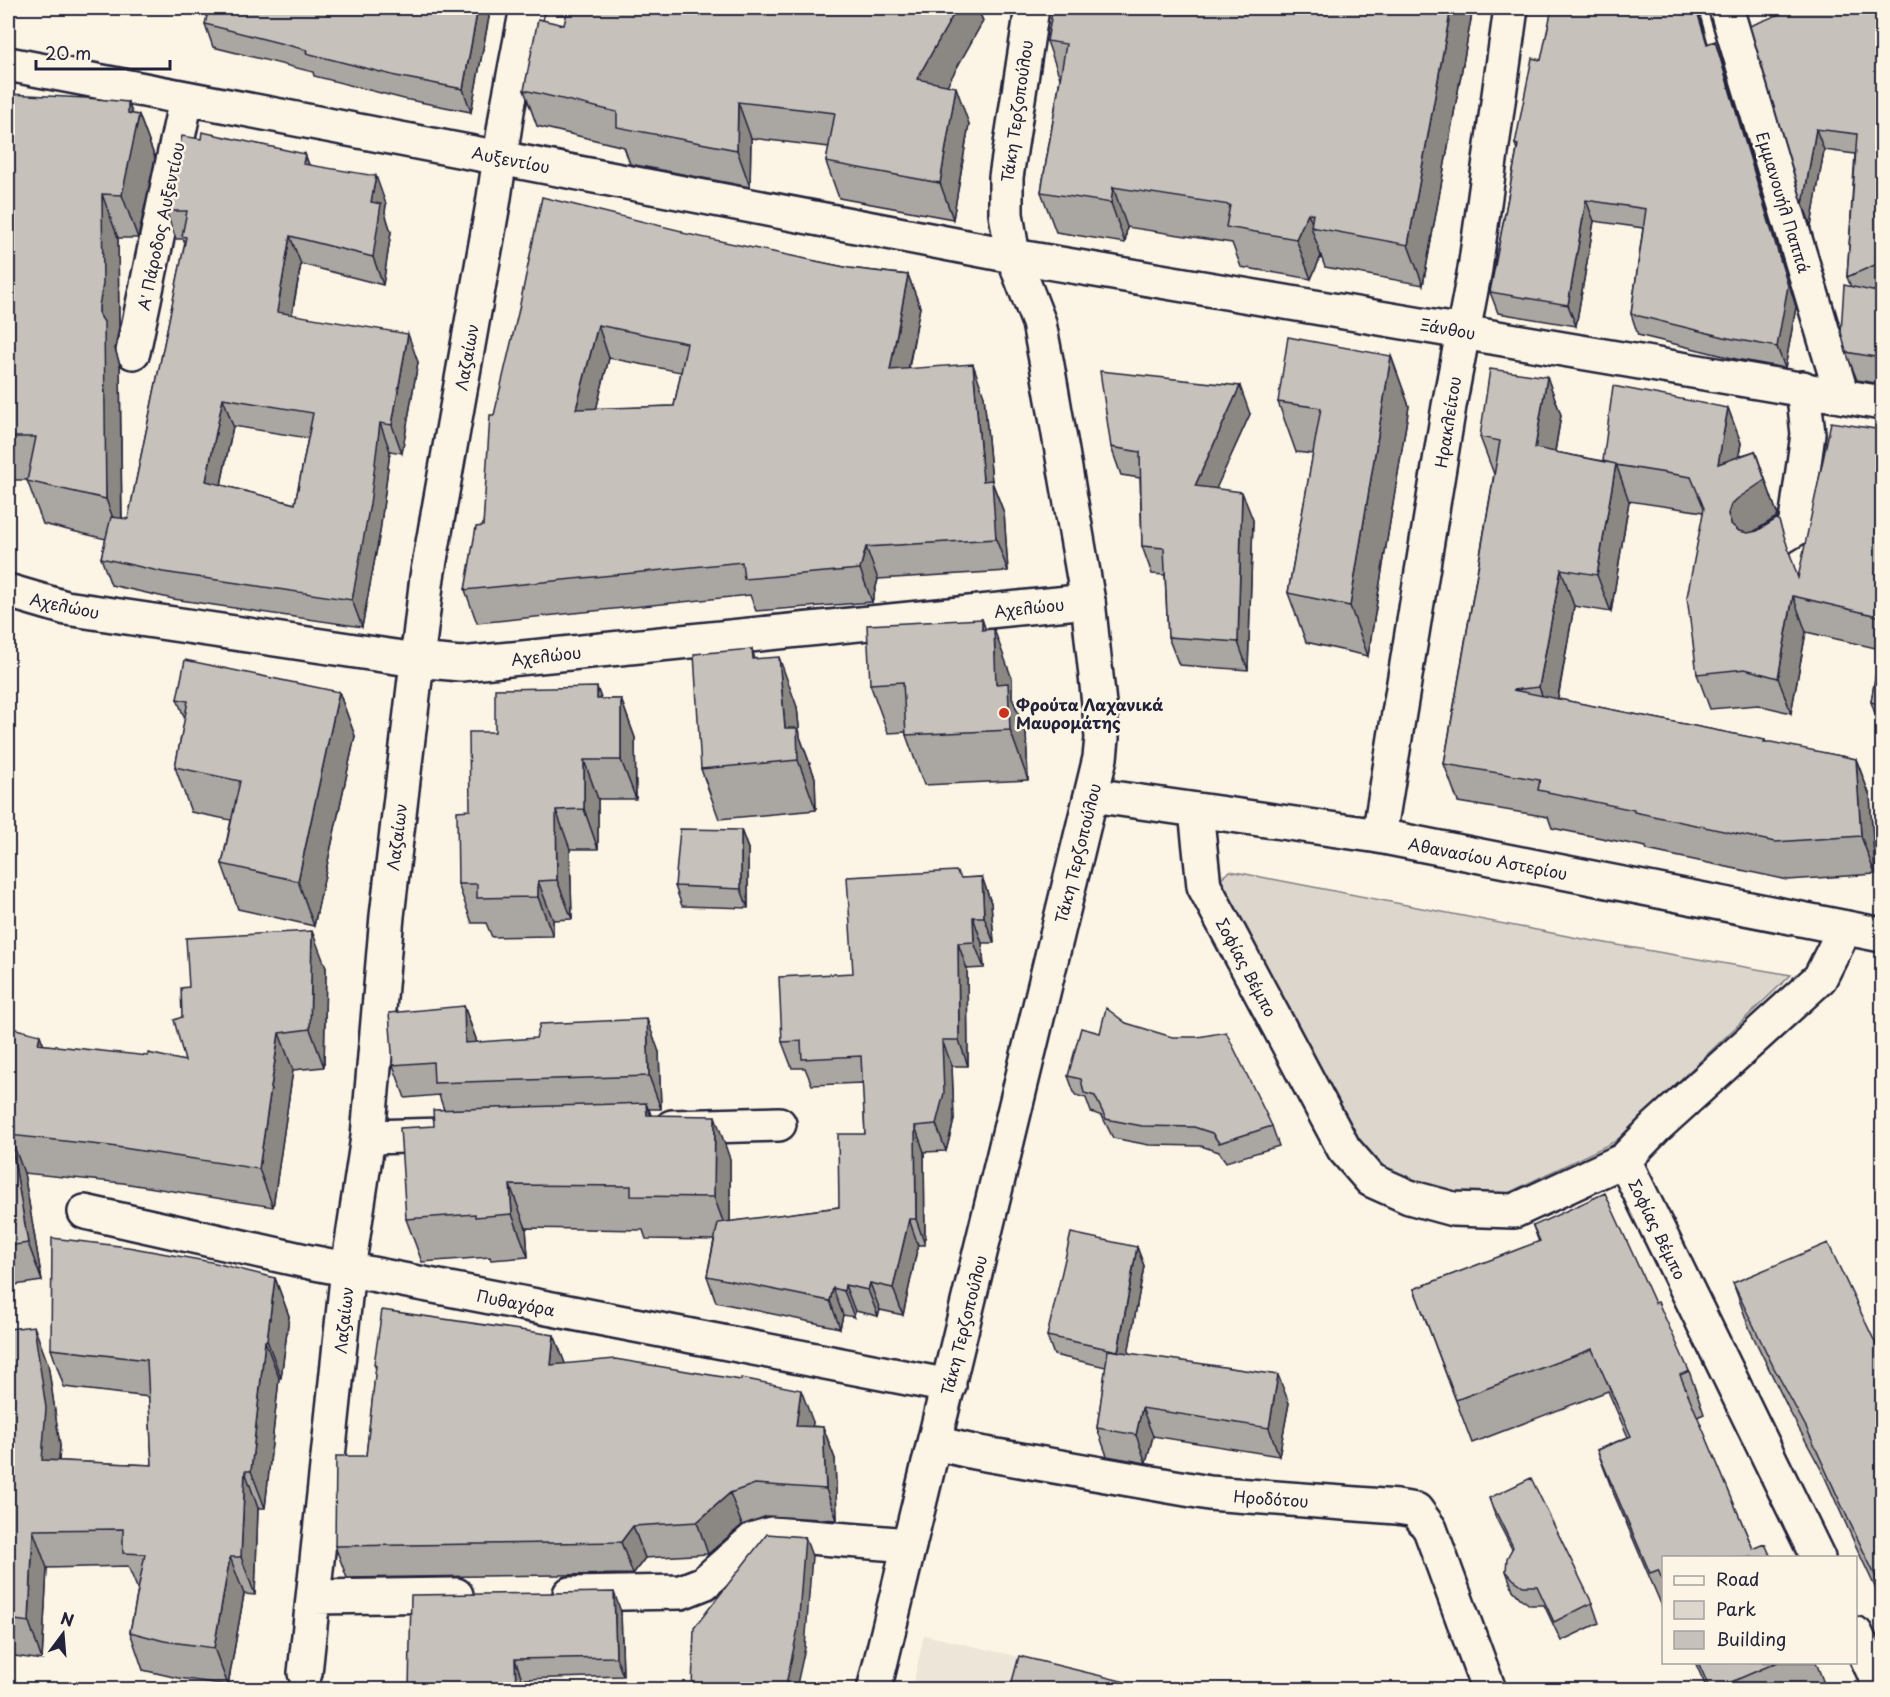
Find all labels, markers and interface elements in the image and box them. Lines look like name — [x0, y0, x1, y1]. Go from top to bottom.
scale bar — [36, 33, 170, 71]
street label: Τάκη Τερζοπούλου — [994, 38, 1038, 184]
text: 20 m — [45, 39, 91, 66]
street label: Εμμανουήλ Παππά — [1751, 128, 1817, 276]
street label: Αʹ Πάροδος Αυξεντίου — [130, 140, 190, 312]
street label: Αυξεντίου — [470, 140, 552, 178]
street label: Ξάνθου — [1419, 311, 1477, 345]
street label: Λαζαίων — [448, 322, 484, 392]
street label: Ηρακλείτου — [1428, 374, 1466, 470]
street label: Αχελώου — [28, 586, 102, 624]
street label: Αχελώου — [993, 591, 1065, 623]
street label: Αχελώου — [510, 639, 582, 671]
place label: Φρούτα Λαχανικά Μαυρομάτης — [1016, 692, 1163, 734]
marker: Φρούτα Λαχανικά Μαυρομάτης — [997, 706, 1011, 720]
street label: Τάκη Τερζοπούλου — [1048, 780, 1106, 926]
street label: Λαζαίων — [380, 802, 412, 872]
street label: Αθανασίου Αστερίου — [1406, 831, 1570, 885]
street label: Σοφίας Βέμπο — [1211, 913, 1283, 1021]
street label: Σοφίας Βέμπο — [1623, 1175, 1693, 1283]
street label: Τάκη Τερζοπούλου — [934, 1252, 992, 1398]
street label: Πυθαγόρα — [475, 1283, 558, 1321]
street label: Λαζαίων — [328, 1285, 358, 1355]
street label: Ηροδότου — [1233, 1483, 1309, 1513]
legend — [1662, 1556, 1857, 1664]
text: Road — [1716, 1565, 1760, 1592]
text: Park — [1716, 1595, 1756, 1622]
north arrow — [33, 1604, 93, 1664]
text: N — [58, 1605, 77, 1632]
text: Building — [1716, 1625, 1786, 1652]

